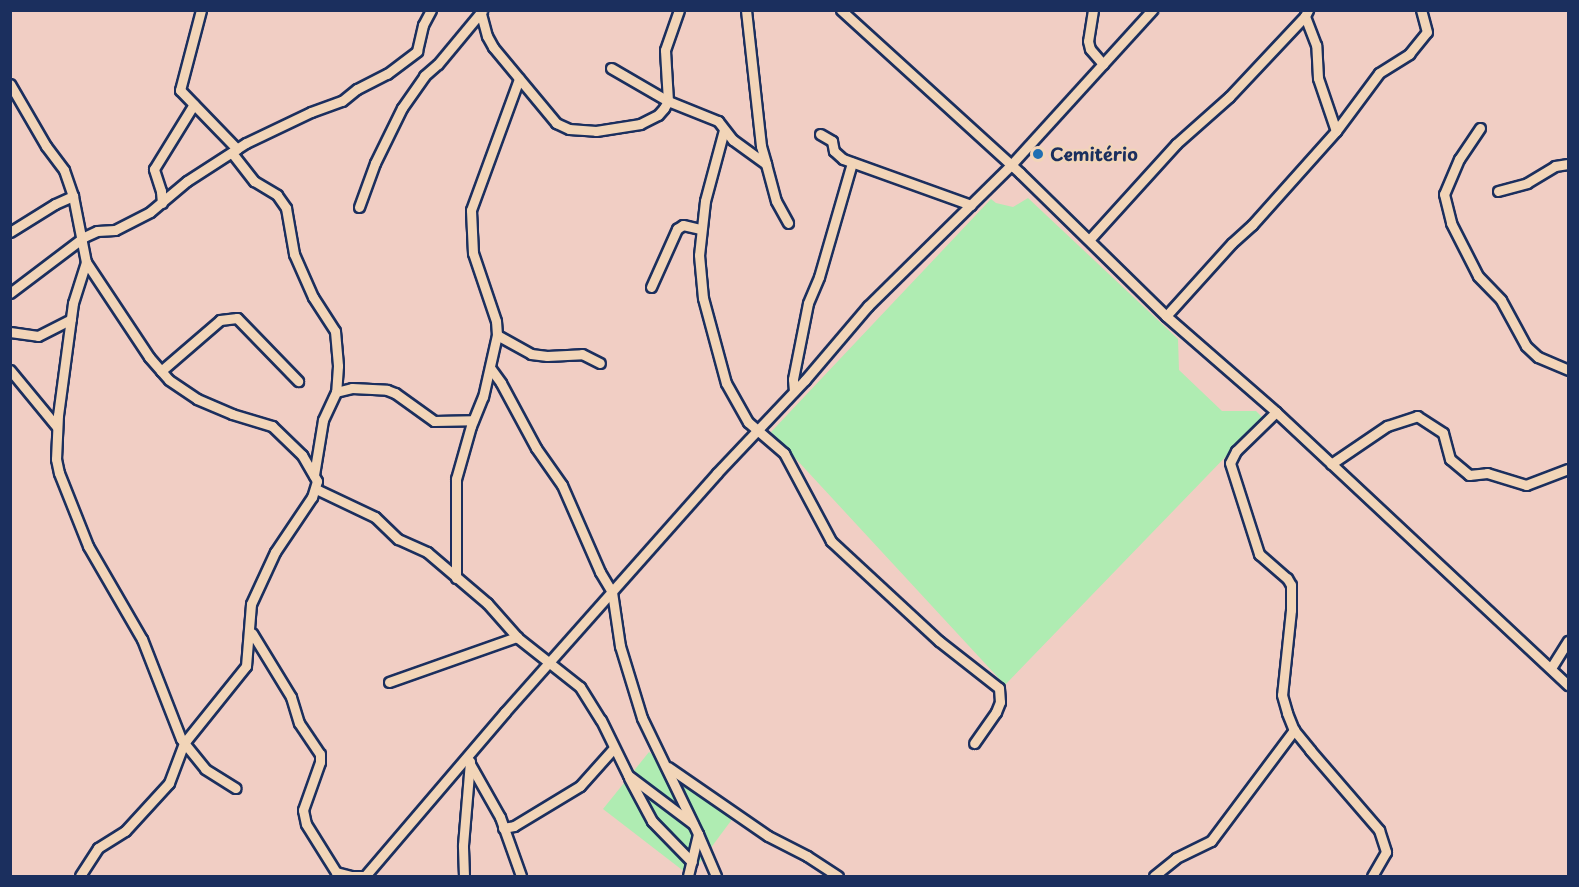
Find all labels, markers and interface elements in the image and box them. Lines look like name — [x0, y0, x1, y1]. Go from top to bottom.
place label: Cemitério — [1050, 143, 1138, 165]
marker: Cemitério — [1031, 147, 1045, 161]

